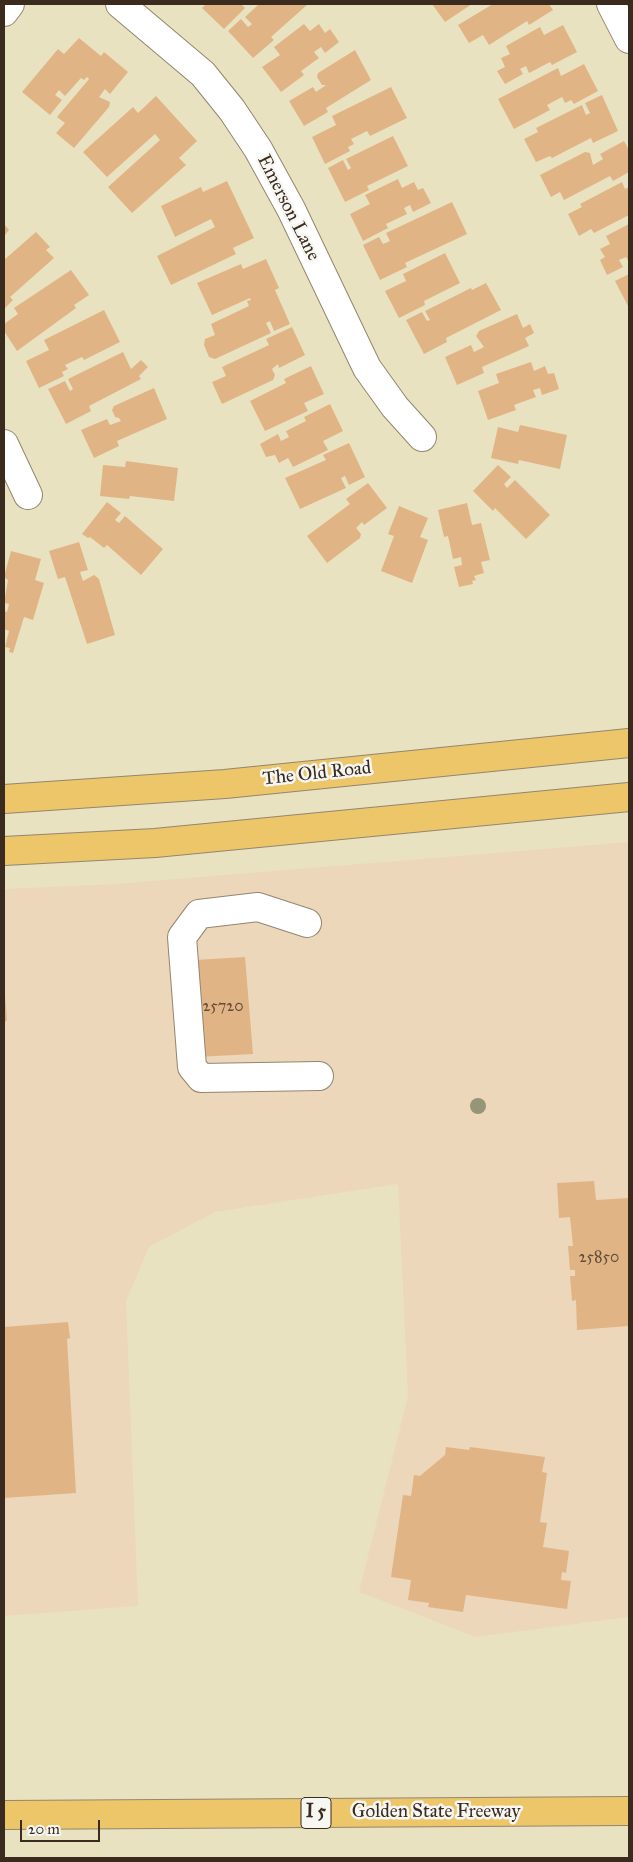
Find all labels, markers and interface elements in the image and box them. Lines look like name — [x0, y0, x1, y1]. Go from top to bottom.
street label: Emerson Lane — [252, 151, 324, 265]
street label: The Old Road — [262, 757, 372, 791]
house number: 25720 — [203, 997, 243, 1017]
house number: 25850 — [579, 1248, 619, 1268]
road number: I 5 — [301, 1798, 331, 1829]
street label: Golden State Freeway — [352, 1801, 520, 1823]
scale bar — [22, 1810, 102, 1842]
text: 20 m — [28, 1820, 60, 1838]

